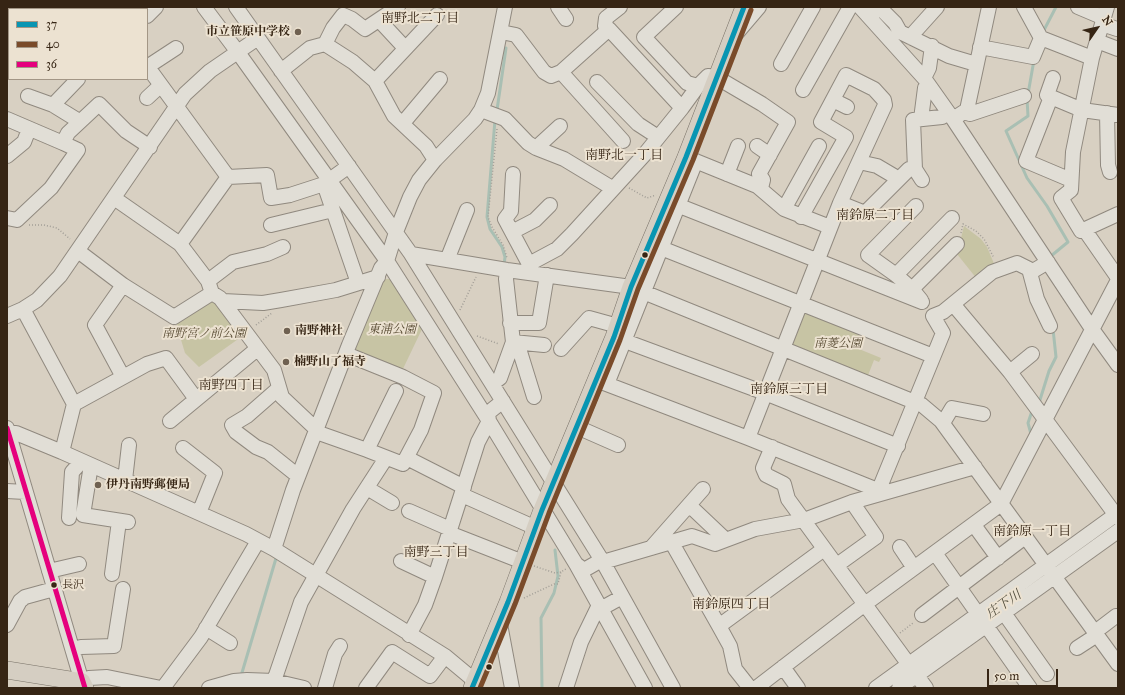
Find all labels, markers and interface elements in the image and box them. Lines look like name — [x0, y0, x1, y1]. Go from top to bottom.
legend — [8, 8, 148, 80]
north arrow — [1077, 8, 1117, 48]
district label: 南野北二丁目 — [381, 11, 459, 27]
text: N — [1099, 14, 1115, 29]
text: 37 — [46, 17, 57, 31]
place label: 市立笹原中学校 — [206, 25, 290, 39]
marker: 市立笹原中学校 — [293, 27, 303, 37]
text: 40 — [46, 37, 60, 51]
text: 36 — [46, 57, 57, 71]
district label: 南野北一丁目 — [585, 148, 663, 164]
district label: 南鈴原二丁目 — [836, 208, 914, 224]
unlabelled marker — [640, 250, 650, 260]
park label: 東浦公園 — [368, 323, 416, 337]
place label: 南野神社 — [295, 324, 343, 338]
marker: 南野神社 — [282, 326, 292, 336]
park label: 南野宮ノ前公園 — [162, 327, 246, 341]
park label: 南菱公園 — [814, 337, 862, 351]
place label: 楠野山了福寺 — [294, 355, 366, 369]
marker: 楠野山了福寺 — [281, 357, 291, 367]
district label: 南野四丁目 — [199, 378, 263, 394]
district label: 南鈴原三丁目 — [750, 382, 828, 398]
place label: 伊丹南野郵便局 — [106, 478, 190, 492]
marker: 伊丹南野郵便局 — [93, 480, 103, 490]
district label: 南鈴原一丁目 — [993, 524, 1071, 540]
district label: 南野三丁目 — [404, 545, 468, 561]
place label: 長沢 — [62, 578, 84, 592]
marker: 長沢 — [49, 580, 59, 590]
water label: 庄下川 — [984, 587, 1024, 623]
district label: 南鈴原四丁目 — [692, 597, 770, 613]
scale bar — [989, 661, 1060, 687]
unlabelled marker — [484, 662, 494, 672]
text: 50 m — [994, 669, 1019, 683]

